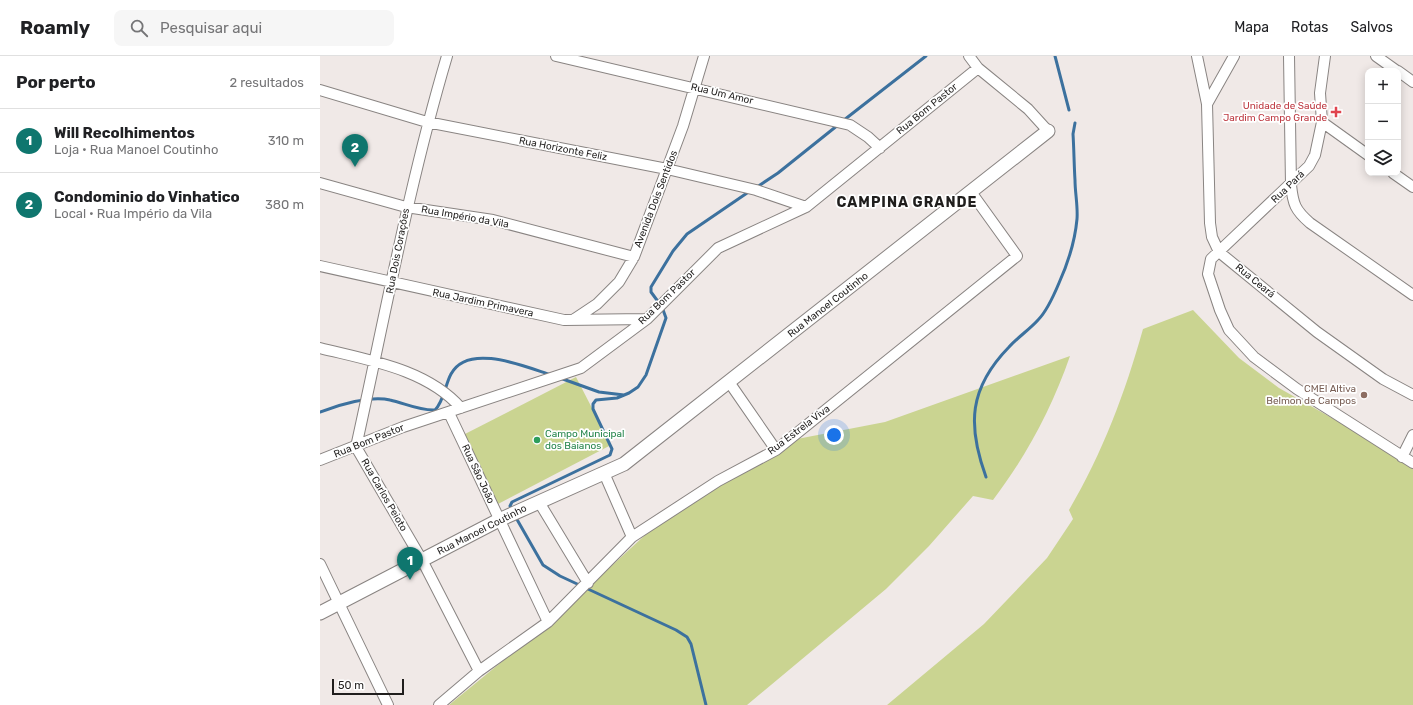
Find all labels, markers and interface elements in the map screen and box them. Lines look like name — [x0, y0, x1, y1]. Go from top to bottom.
search box — [114, 10, 394, 46]
text: Roamly — [20, 16, 90, 39]
icon: search — [128, 17, 150, 39]
text: Pesquisar aqui — [160, 19, 262, 37]
text: Mapa — [1234, 19, 1269, 36]
text: Rotas — [1291, 19, 1328, 36]
text: Salvos — [1350, 19, 1393, 36]
map controls — [1365, 68, 1401, 176]
button: + — [1365, 68, 1401, 104]
text: Por perto — [16, 72, 96, 92]
text: 2 resultados — [229, 75, 304, 90]
street label: Rua Um Amor — [690, 81, 755, 107]
street label: Rua Bom Pastor — [894, 81, 960, 137]
place label: Unidade de Saúde Jardim Campo Grande — [1223, 100, 1327, 124]
button: − — [1365, 104, 1401, 140]
marker: Unidade de Saúde Jardim Campo Grande — [1330, 106, 1342, 118]
text: Will Recolhimentos — [54, 124, 195, 142]
text: 1 — [26, 133, 32, 148]
text: 310 m — [268, 133, 304, 148]
pin: 2 — [342, 134, 368, 167]
street label: Rua Horizonte Feliz — [518, 135, 608, 163]
button: layers — [1365, 140, 1401, 176]
text: Loja · Rua Manoel Coutinho — [54, 142, 218, 157]
street label: Avenida Dois Sentidos — [632, 149, 680, 249]
street label: Rua Pará — [1269, 168, 1307, 206]
text: Condominio do Vinhatico — [54, 188, 240, 206]
district label: CAMPINA GRANDE — [837, 194, 977, 211]
text: 2 — [25, 197, 33, 212]
text: 380 m — [265, 197, 304, 212]
street label: Rua Império da Vila — [420, 203, 510, 231]
text: Local · Rua Império da Vila — [54, 206, 212, 221]
street label: Rua Dois Corações — [384, 207, 412, 295]
street label: Rua Ceará — [1233, 261, 1277, 301]
street label: Rua Bom Pastor — [636, 267, 698, 327]
street label: Rua Manoel Coutinho — [785, 270, 871, 340]
street label: Rua Jardim Primavera — [431, 286, 535, 320]
place label: CMEI Altiva Belmon de Campos — [1266, 383, 1356, 407]
marker: CMEI Altiva Belmon de Campos — [1359, 390, 1369, 400]
street label: Rua Estrela Viva — [766, 403, 832, 457]
street label: Rua Bom Pastor — [332, 421, 406, 461]
your location — [824, 425, 844, 445]
place label: Campo Municipal dos Baianos — [545, 428, 625, 452]
marker: Campo Municipal dos Baianos — [532, 435, 542, 445]
street label: Rua São João — [459, 443, 497, 506]
street label: Rua Carlos Peioto — [358, 457, 410, 534]
street label: Rua Manoel Coutinho — [435, 502, 529, 558]
pin: 1 — [397, 547, 423, 580]
scale bar — [332, 677, 404, 696]
text: 50 m — [338, 679, 364, 692]

